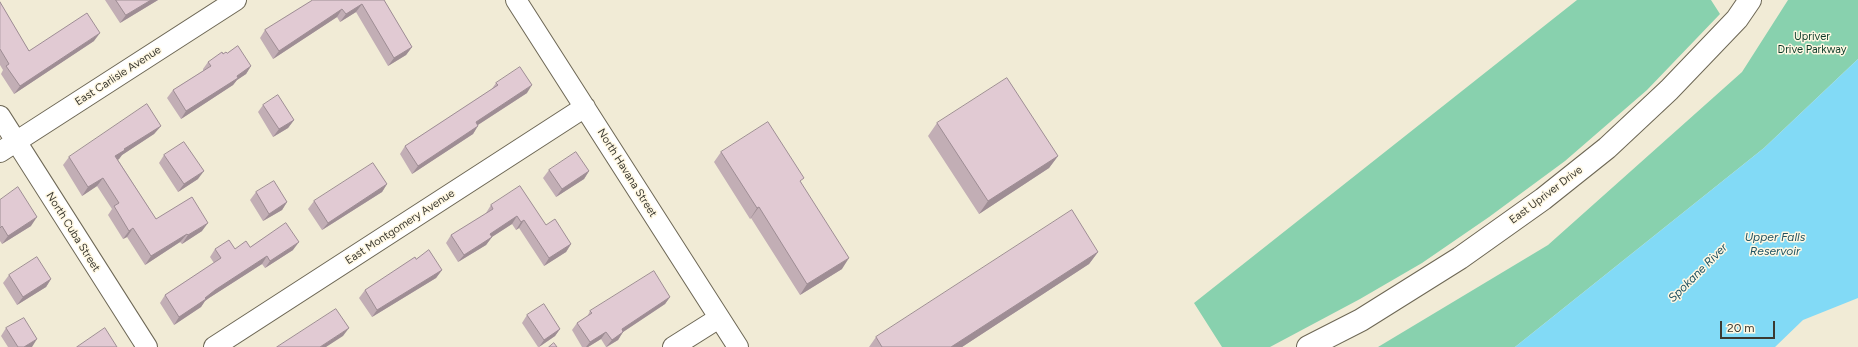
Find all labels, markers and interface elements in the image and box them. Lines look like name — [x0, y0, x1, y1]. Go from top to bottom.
park label: Upriver Drive Parkway — [1778, 30, 1846, 56]
street label: East Carlisle Avenue — [73, 43, 163, 109]
street label: North Havana Street — [594, 126, 660, 220]
street label: East Upriver Drive — [1507, 163, 1585, 227]
street label: East Montgomery Avenue — [343, 187, 457, 267]
street label: North Cuba Street — [43, 190, 103, 274]
water label: Upper Falls Reservoir — [1745, 230, 1805, 258]
water label: Spokane River — [1666, 241, 1730, 305]
scale bar — [1722, 313, 1777, 339]
text: 20 m — [1727, 321, 1755, 335]

